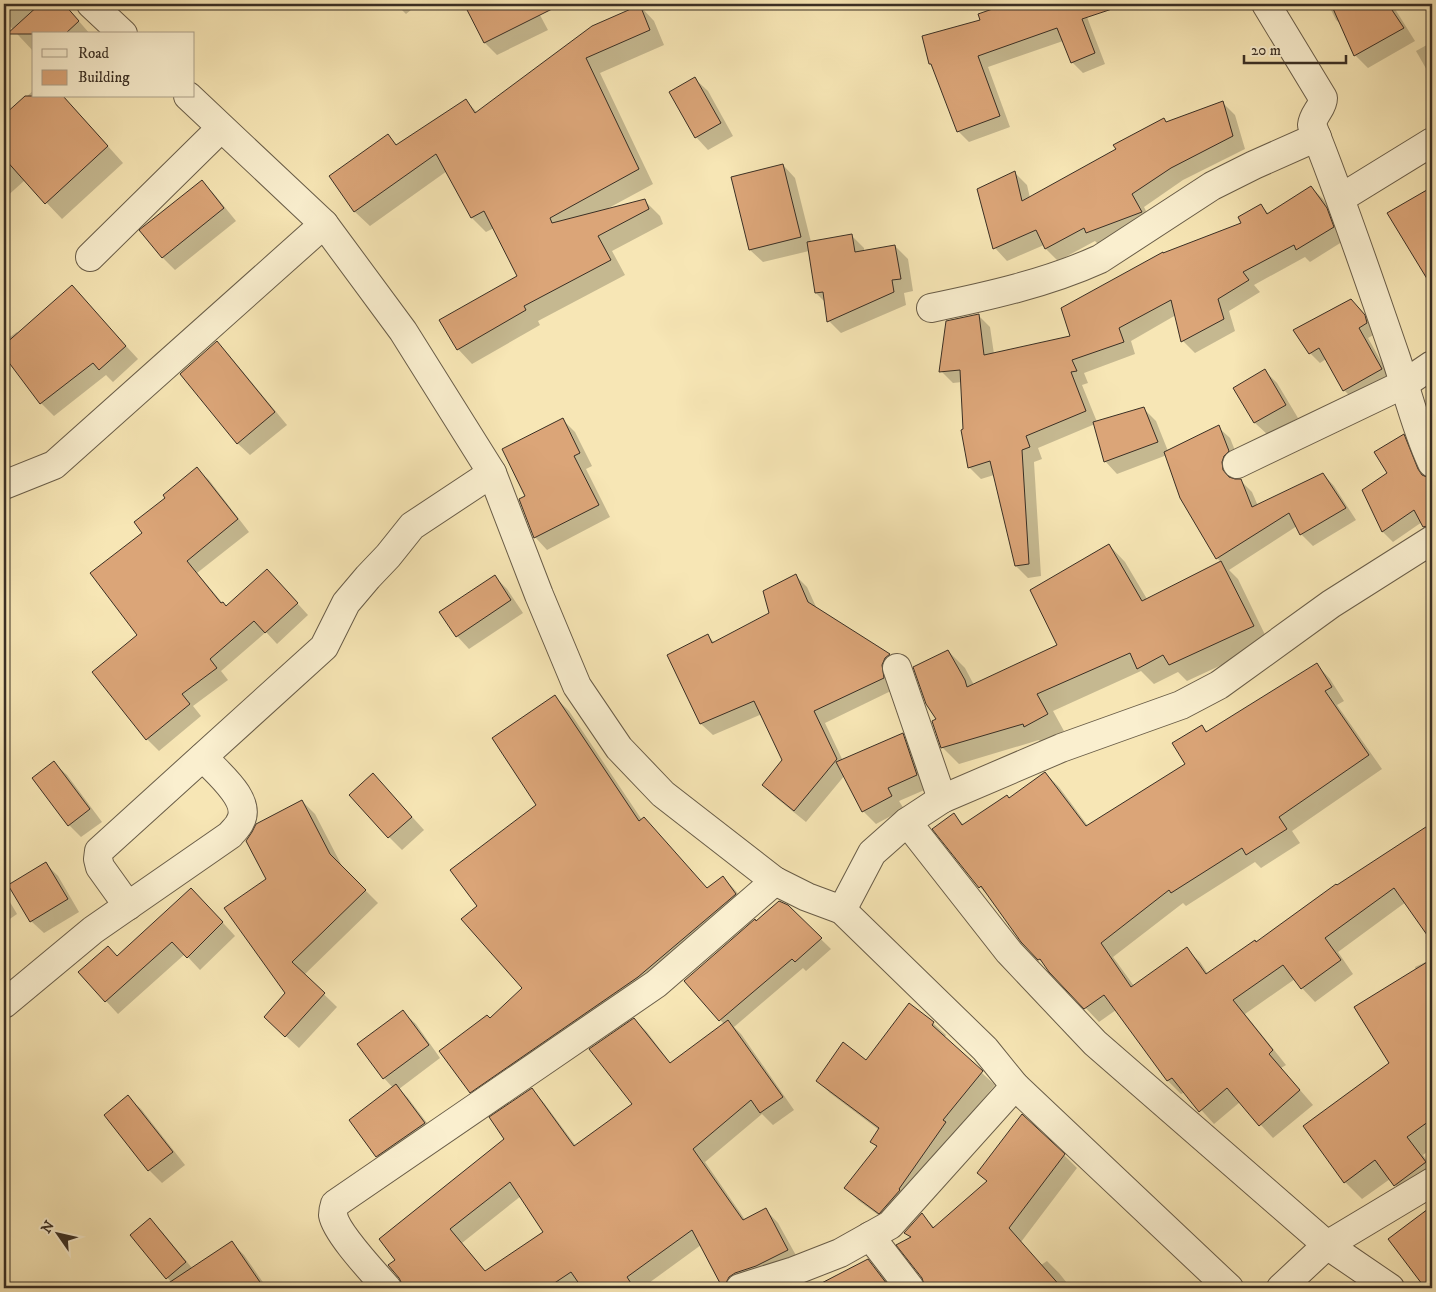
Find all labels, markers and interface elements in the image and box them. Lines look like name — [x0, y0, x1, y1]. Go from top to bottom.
legend — [32, 32, 195, 98]
scale bar — [1244, 32, 1346, 64]
text: 20 m — [1251, 41, 1281, 60]
text: Road — [78, 44, 110, 63]
text: Building — [78, 68, 130, 87]
north arrow — [32, 1210, 82, 1260]
text: N — [37, 1217, 59, 1237]

